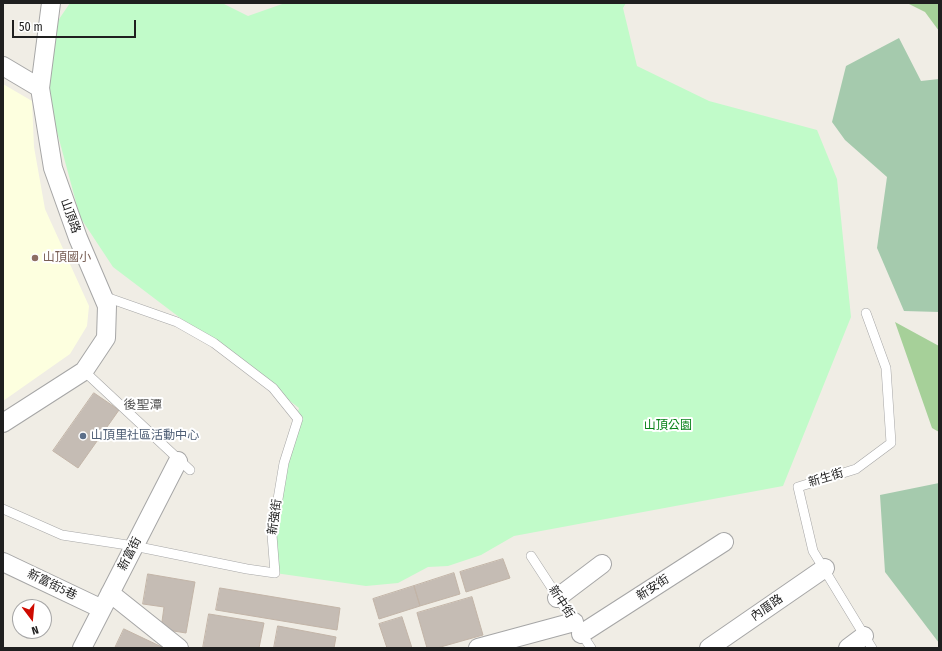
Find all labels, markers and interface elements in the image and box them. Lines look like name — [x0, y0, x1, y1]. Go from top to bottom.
scale bar — [14, 12, 138, 38]
text: 50 m — [19, 20, 43, 34]
street label: 山頂路 — [57, 197, 83, 235]
place label: 山頂國小 — [43, 251, 91, 265]
marker: 山頂國小 — [30, 253, 40, 263]
district label: 後聖潭 — [124, 397, 162, 413]
park label: 山頂公園 — [644, 419, 692, 433]
place label: 山頂里社區活動中心 — [91, 429, 199, 443]
marker: 山頂里社區活動中心 — [78, 431, 88, 441]
street label: 新生街 — [807, 466, 845, 490]
street label: 新強街 — [265, 498, 285, 536]
street label: 新富街 — [115, 535, 145, 573]
street label: 新富街5巷 — [25, 567, 79, 603]
street label: 新安街 — [634, 572, 672, 604]
street label: 新中街 — [545, 583, 577, 621]
street label: 內厝路 — [748, 592, 786, 624]
north arrow — [12, 599, 52, 639]
text: N — [30, 623, 40, 637]

